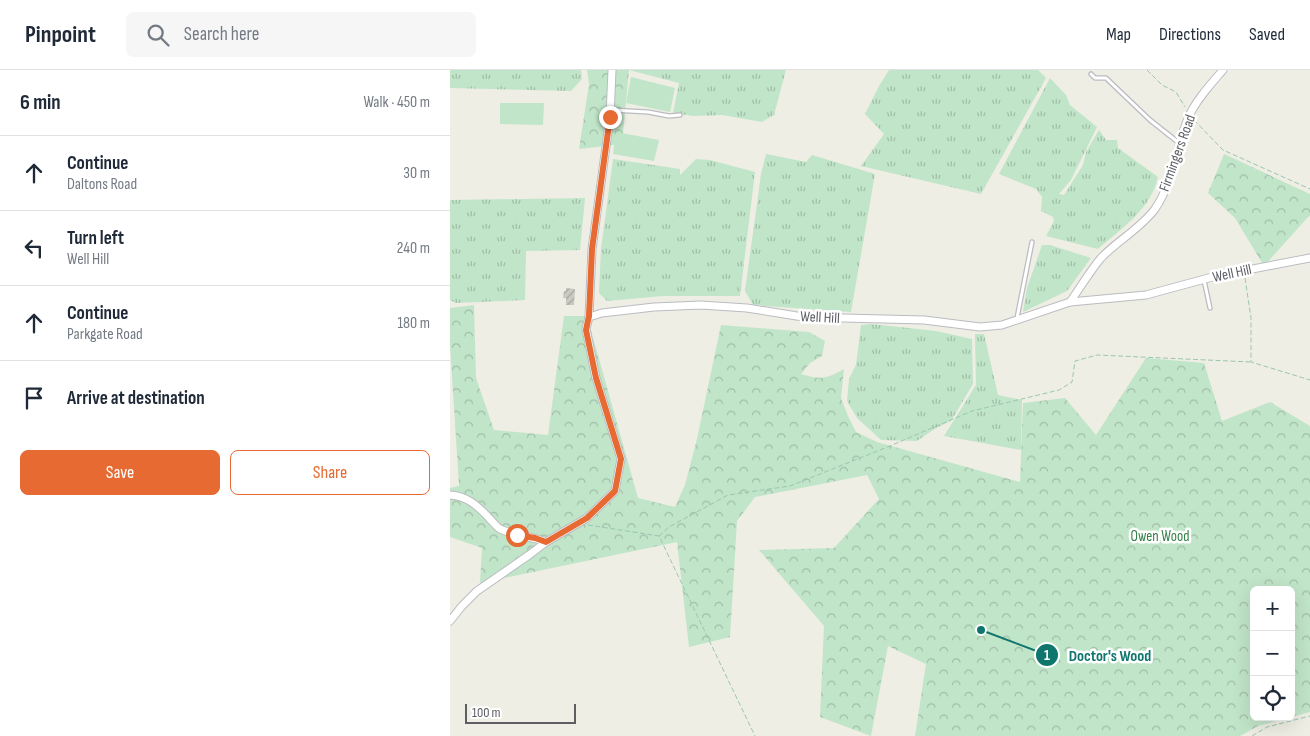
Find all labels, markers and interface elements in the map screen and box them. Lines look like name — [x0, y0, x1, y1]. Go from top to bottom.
search box — [126, 12, 476, 57]
text: Pinpoint — [25, 20, 96, 49]
icon: search — [144, 21, 172, 49]
text: Search here — [184, 23, 259, 46]
text: Map — [1106, 24, 1131, 45]
text: Directions — [1159, 24, 1221, 45]
text: Saved — [1249, 24, 1285, 45]
text: 6 min — [20, 90, 61, 115]
text: Walk · 450 m — [363, 93, 430, 112]
route end — [599, 106, 622, 129]
street label: Firmingers Road — [1155, 112, 1200, 194]
text: Continue — [67, 152, 128, 175]
icon: ahead — [20, 159, 48, 187]
text: 30 m — [403, 164, 430, 183]
text: Daltons Road — [67, 175, 137, 194]
text: Turn left — [67, 227, 124, 250]
icon: left — [20, 234, 48, 262]
text: 240 m — [397, 239, 430, 258]
text: Well Hill — [67, 250, 109, 269]
street label: Well Hill — [1211, 260, 1253, 287]
text: Continue — [67, 302, 128, 325]
street label: Well Hill — [800, 307, 840, 328]
icon: ahead — [20, 309, 48, 337]
text: 180 m — [397, 314, 430, 333]
text: Parkgate Road — [67, 325, 143, 344]
icon: arrive — [20, 384, 48, 412]
text: Arrive at destination — [67, 387, 205, 410]
button: Save — [20, 450, 220, 495]
button: Share — [230, 450, 430, 495]
route start — [506, 524, 529, 547]
park label: Owen Wood — [1131, 527, 1189, 546]
map controls — [1250, 586, 1295, 721]
button: + — [1250, 586, 1295, 631]
button: − — [1250, 631, 1295, 676]
callout: Doctor's Wood — [1034, 640, 1162, 671]
text: 1 — [1044, 646, 1050, 665]
text: Doctor's Wood — [1069, 647, 1151, 666]
button: locate — [1250, 676, 1295, 721]
scale bar — [465, 701, 576, 724]
text: 100 m — [472, 704, 501, 721]

